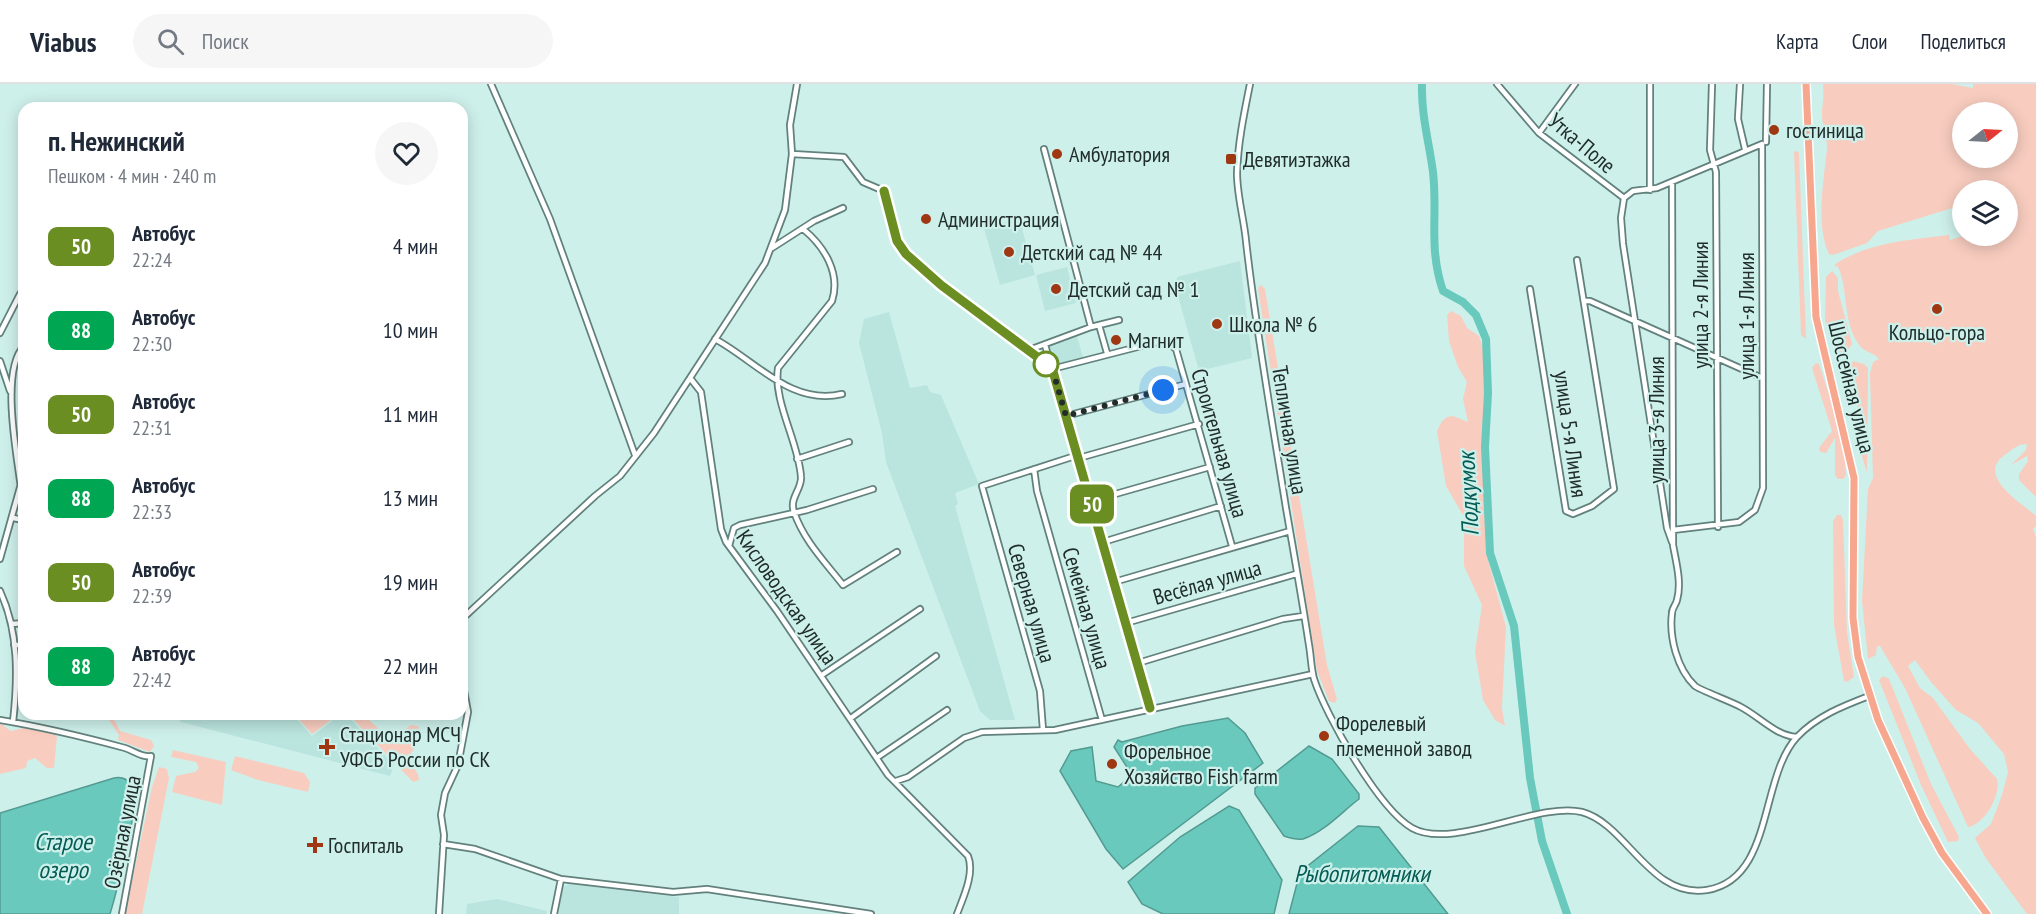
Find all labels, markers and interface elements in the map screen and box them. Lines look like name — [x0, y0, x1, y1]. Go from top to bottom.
search box — [133, 14, 553, 68]
text: Viabus — [30, 23, 97, 60]
icon: search — [154, 25, 187, 58]
text: Поиск — [202, 27, 249, 55]
text: Карта — [1776, 28, 1819, 55]
text: Слои — [1852, 28, 1887, 55]
text: Поделиться — [1920, 28, 2006, 55]
north arrow — [1952, 102, 2018, 168]
map controls — [1952, 102, 2018, 246]
street label: Утка-Поле — [1543, 107, 1621, 179]
place label: гостиница — [1786, 116, 1864, 144]
text: п. Нежинский — [48, 122, 185, 159]
button: heart — [375, 122, 438, 185]
marker: гостиница — [1767, 123, 1781, 137]
place label: Амбулатория — [1069, 140, 1170, 168]
place label: Девятиэтажка — [1243, 145, 1351, 173]
marker: Амбулатория — [1050, 147, 1064, 161]
marker: Девятиэтажка — [1224, 152, 1238, 166]
text: Пешком · 4 мин · 240 m — [48, 163, 216, 189]
button: layers — [1952, 180, 2018, 246]
place label: Администрация — [938, 205, 1059, 233]
marker: Администрация — [919, 212, 933, 226]
text: Автобус — [132, 219, 195, 247]
text: 4 мин — [393, 232, 438, 260]
text: 50 — [71, 233, 91, 260]
place label: Детский сад № 44 — [1021, 238, 1162, 266]
street label: улица 2-я Линия — [1686, 241, 1714, 369]
marker: Детский сад № 44 — [1002, 245, 1016, 259]
text: 22:24 — [132, 247, 172, 273]
street label: улица 1-я Линия — [1732, 252, 1760, 380]
place label: Детский сад № 1 — [1068, 275, 1199, 303]
marker: Детский сад № 1 — [1049, 282, 1063, 296]
marker: Кольцо-гора — [1930, 302, 1944, 316]
text: Автобус — [132, 303, 195, 331]
place label: Школа № 6 — [1229, 310, 1317, 338]
text: 10 мин — [383, 316, 438, 344]
text: 88 — [71, 317, 91, 344]
marker: Школа № 6 — [1210, 317, 1224, 331]
street label: Шоссейная улица — [1822, 318, 1882, 456]
place label: Кольцо-гора — [1889, 318, 1985, 346]
place label: Магнит — [1128, 326, 1185, 354]
text: 22:30 — [132, 331, 172, 357]
marker: Магнит — [1109, 333, 1123, 347]
unlabelled marker — [1033, 351, 1059, 377]
street label: улица 3-я Линия — [1642, 356, 1670, 484]
street label: Тепличная улица — [1266, 364, 1314, 496]
street label: Строительная улица — [1185, 365, 1255, 521]
street label: улица 5-я Линия — [1548, 369, 1594, 499]
your location — [1148, 375, 1178, 405]
text: Автобус — [132, 387, 195, 415]
text: 11 мин — [383, 400, 438, 428]
text: 50 — [71, 401, 91, 428]
text: 22:31 — [132, 415, 172, 441]
water label: Подкумок — [1450, 449, 1486, 537]
text: Автобус — [132, 471, 195, 499]
text: 13 мин — [383, 484, 438, 512]
line badge: 50 — [1065, 484, 1119, 524]
text: 88 — [71, 485, 91, 512]
text: 50 — [1082, 491, 1102, 518]
text: 22:33 — [132, 499, 172, 525]
street label: Кисловодская улица — [730, 524, 844, 670]
street label: Северная улица — [1002, 540, 1062, 666]
street label: Семейная улица — [1056, 544, 1118, 672]
street label: Весёлая улица — [1150, 553, 1264, 611]
text: Автобус — [132, 555, 195, 583]
text: 19 мин — [383, 568, 438, 596]
text: 50 — [71, 569, 91, 596]
text: 22:39 — [132, 583, 172, 609]
text: Автобус — [132, 639, 195, 667]
text: 22 мин — [383, 652, 438, 680]
text: 88 — [71, 653, 91, 680]
text: 22:42 — [132, 667, 172, 693]
place label: Форелевый племенной завод — [1336, 709, 1472, 762]
place label: Стационар МСЧ УФСБ России по СК — [340, 720, 491, 773]
marker: Форелевый племенной завод — [1317, 729, 1331, 743]
place label: Форельное Хозяйство Fish farm — [1124, 737, 1278, 790]
marker: Стационар МСЧ УФСБ России по СК — [318, 738, 336, 756]
marker: Форельное Хозяйство Fish farm — [1105, 757, 1119, 771]
street label: Озёрная улица — [97, 773, 147, 891]
water label: Старое озеро — [34, 826, 94, 885]
place label: Госпиталь — [328, 831, 403, 859]
marker: Госпиталь — [306, 836, 324, 854]
water label: Рыбопитомники — [1294, 858, 1432, 889]

